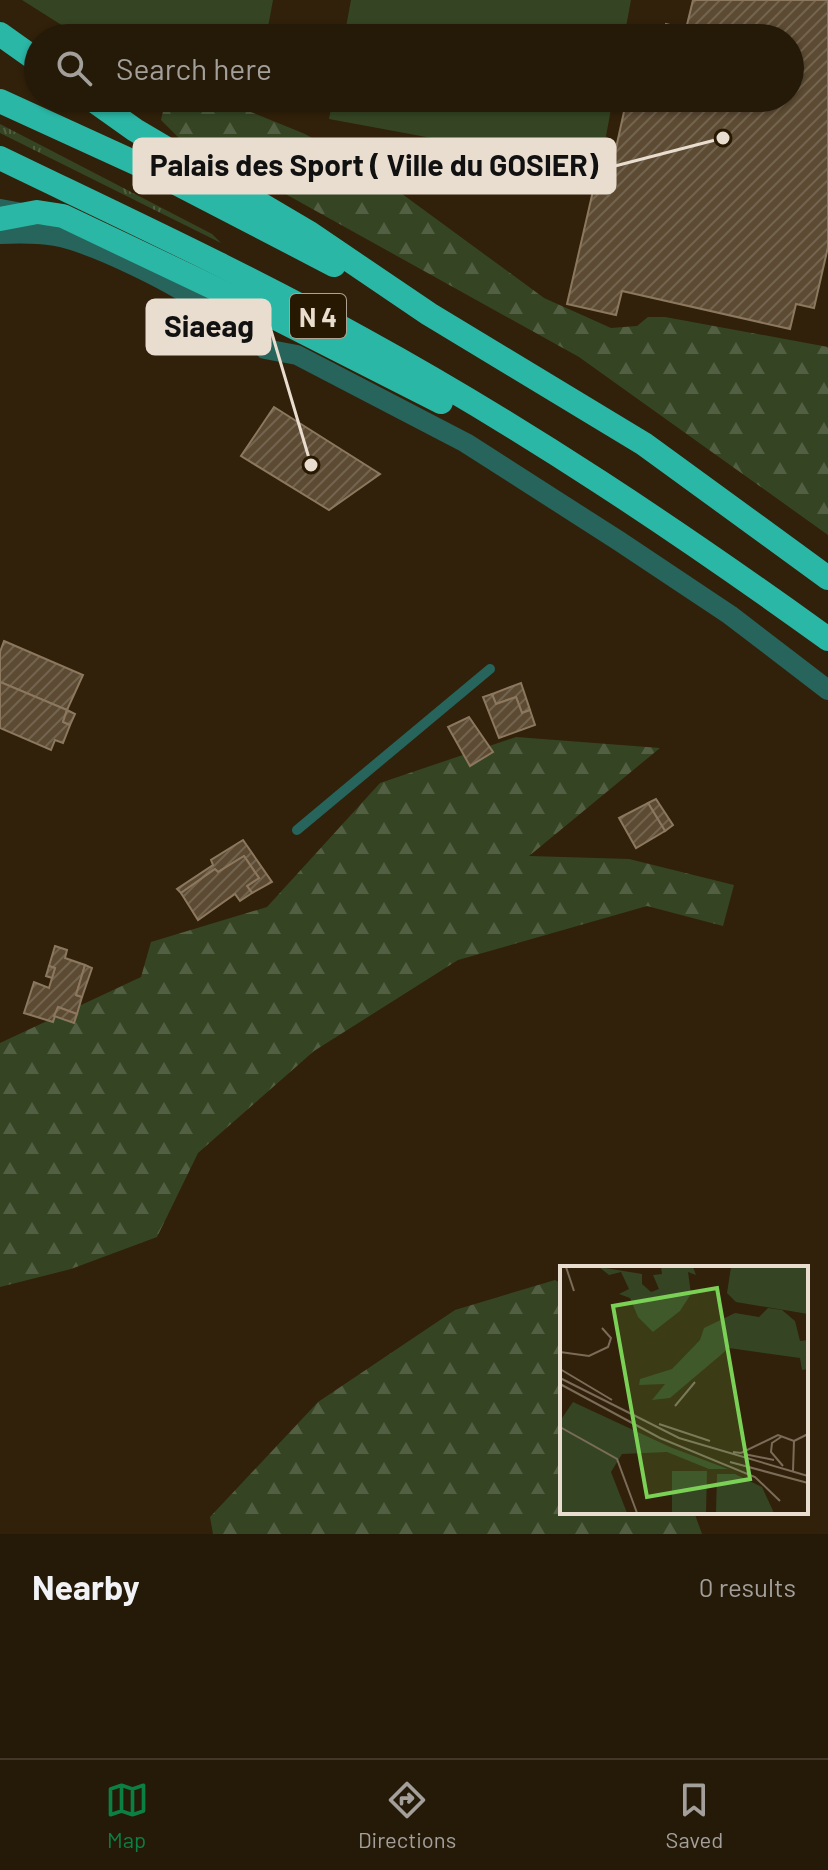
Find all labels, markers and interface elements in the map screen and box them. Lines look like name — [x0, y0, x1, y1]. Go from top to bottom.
search box — [24, 24, 804, 112]
icon: search — [52, 46, 96, 90]
text: Search here — [116, 50, 272, 86]
callout: Palais des Sport ( Ville du GOSIER) — [134, 139, 615, 193]
text: Palais des Sport ( Ville du GOSIER) — [150, 146, 599, 182]
road number: N 4 — [290, 294, 346, 338]
callout: Siaeag — [147, 300, 270, 354]
text: Siaeag — [164, 307, 254, 343]
inset map — [560, 1266, 808, 1514]
text: Nearby — [32, 1566, 140, 1607]
text: 0 results — [699, 1571, 796, 1602]
tab: Map — [105, 1778, 149, 1852]
tab: Directions — [358, 1778, 456, 1852]
tab: Saved — [666, 1778, 723, 1852]

